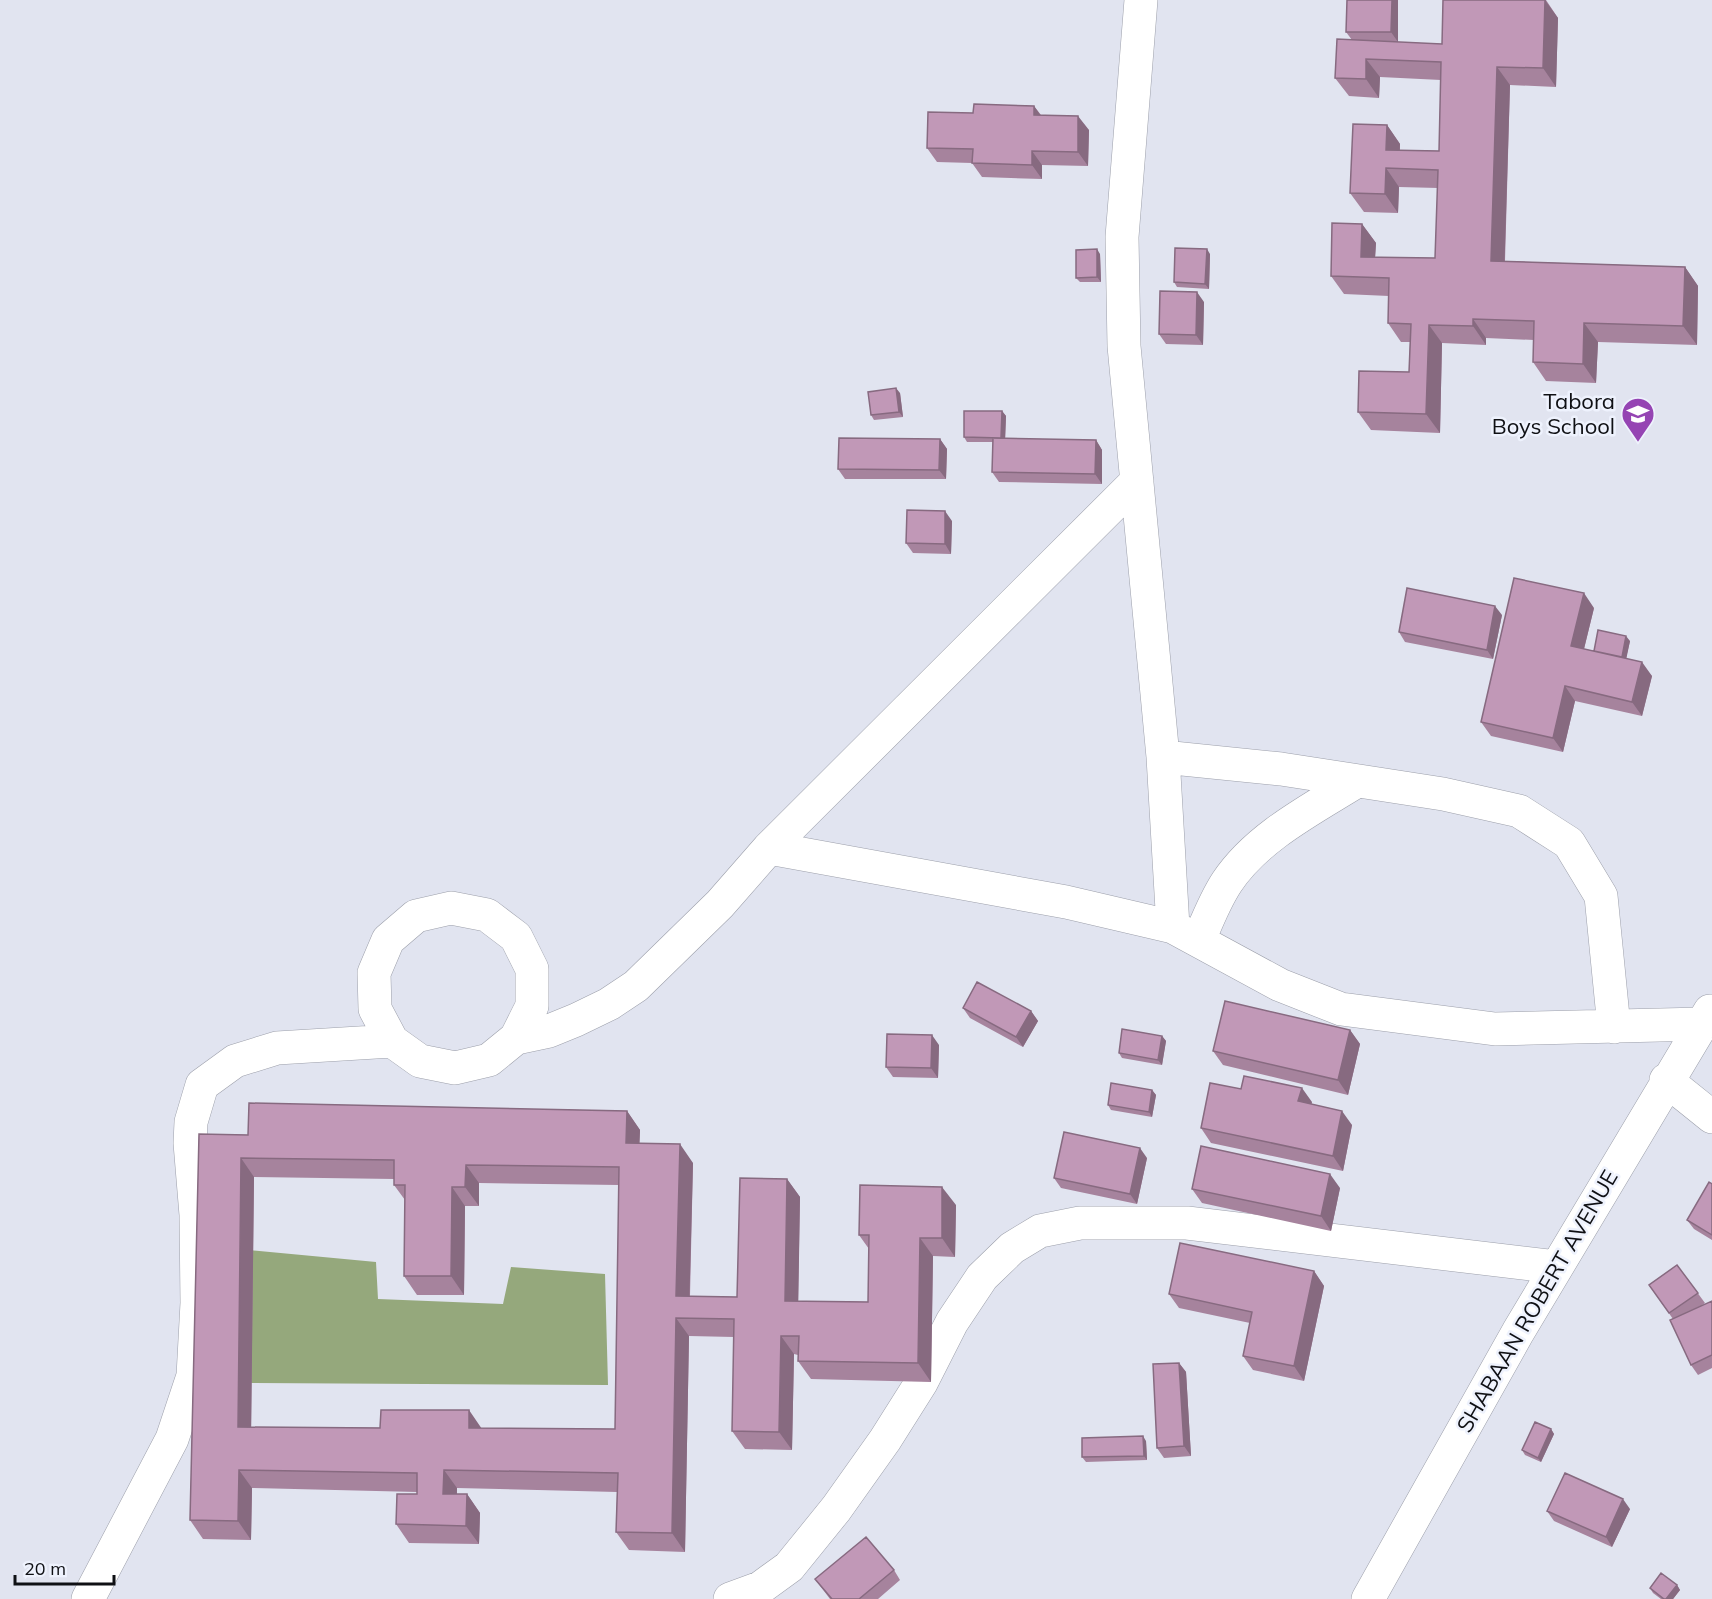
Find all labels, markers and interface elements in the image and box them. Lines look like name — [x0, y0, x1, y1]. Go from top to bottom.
place label: Tabora Boys School — [1492, 387, 1615, 440]
school or university icon: Tabora Boys School — [1620, 396, 1656, 443]
street label: SHABAAN ROBERT AVENUE — [1450, 1165, 1624, 1437]
scale bar — [15, 1548, 114, 1586]
text: 20 m — [24, 1557, 66, 1580]

